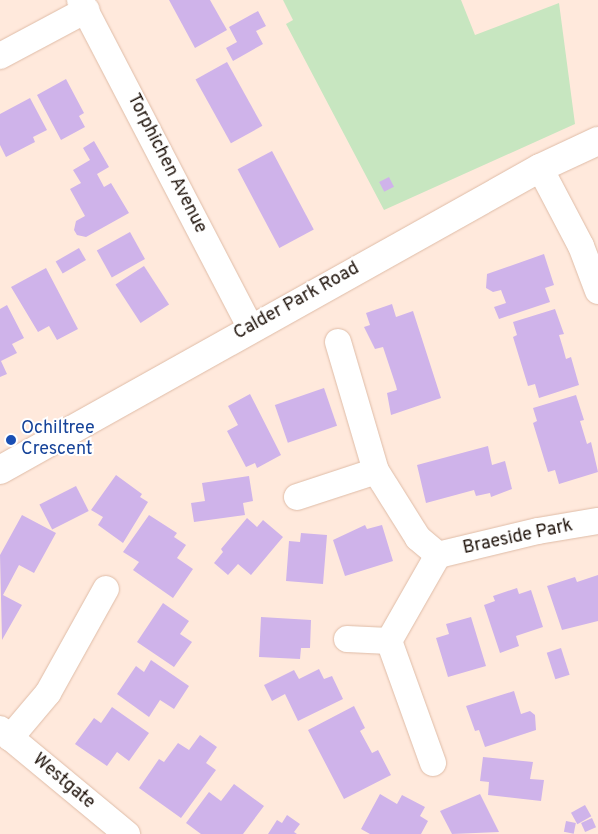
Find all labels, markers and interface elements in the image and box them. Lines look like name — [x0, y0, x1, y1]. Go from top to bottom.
street label: Torphichen Avenue — [121, 90, 211, 238]
street label: Calder Park Road — [230, 259, 364, 345]
place label: Ochiltree Crescent — [21, 419, 95, 462]
marker: Ochiltree Crescent — [5, 434, 17, 446]
street label: Braeside Park — [461, 516, 575, 560]
street label: Westgate — [27, 750, 99, 814]

